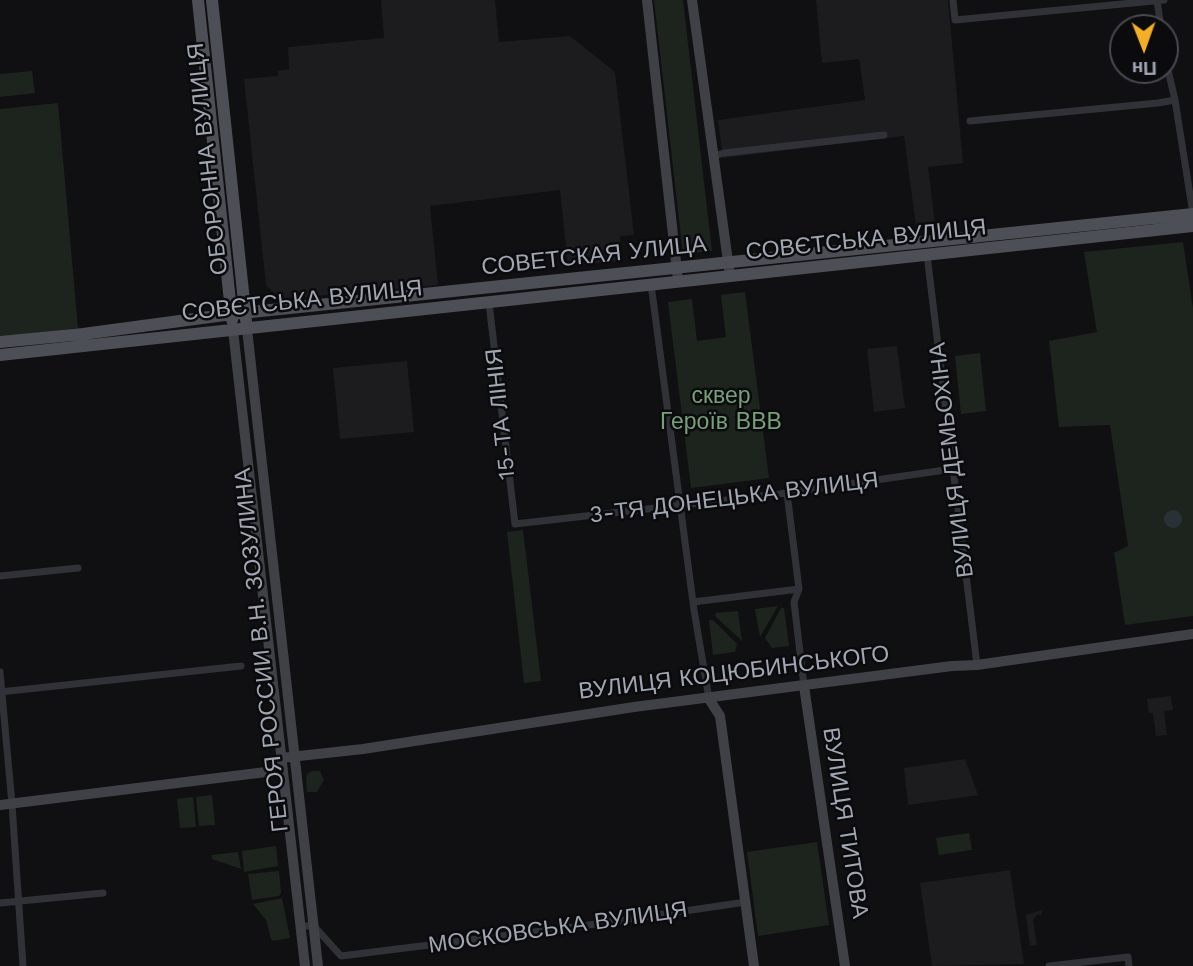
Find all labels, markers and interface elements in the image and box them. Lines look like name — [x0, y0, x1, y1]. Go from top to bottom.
north arrow — [1109, 14, 1179, 84]
street label: ОБОРОННА ВУЛИЦЯ — [182, 41, 234, 277]
text: Пн — [1132, 57, 1157, 80]
street label: СОВЄТСЬКА ВУЛИЦЯ — [744, 214, 988, 266]
street label: СОВЕТСКАЯ УЛИЦА — [480, 230, 708, 282]
street label: СОВЄТСЬКА ВУЛИЦЯ — [180, 275, 424, 327]
street label: ВУЛИЦЯ ДЕМЬОХІНА — [924, 341, 980, 579]
street label: 15-ТА ЛІНІЯ — [480, 347, 522, 481]
park label: сквер Героїв ВВВ — [660, 382, 782, 436]
street label: ГЕРОЯ РОССИИ В.Н. ЗОЗУЛИНА — [229, 467, 295, 833]
street label: 3-ТЯ ДОНЕЦЬКА ВУЛИЦЯ — [588, 467, 880, 529]
street label: ВУЛИЦЯ КОЦЮБИНСЬКОГО — [577, 640, 891, 706]
street label: ВУЛИЦЯ ТИТОВА — [816, 726, 874, 920]
street label: МОСКОВСЬКА ВУЛИЦЯ — [427, 896, 689, 960]

